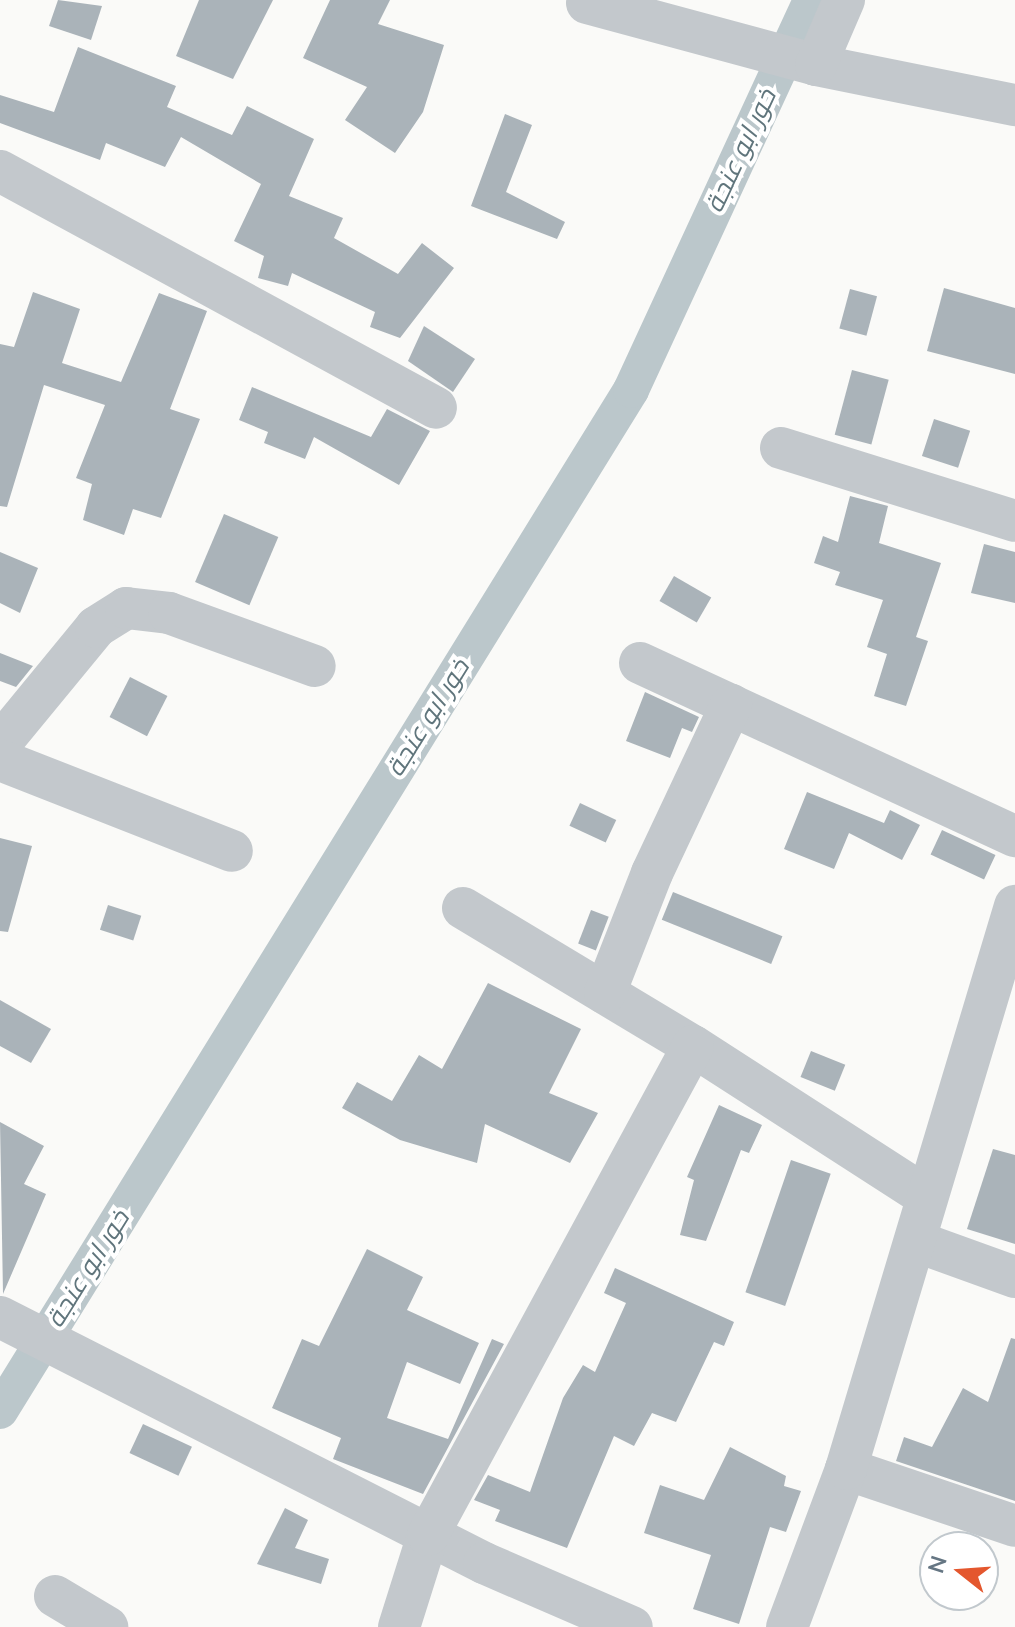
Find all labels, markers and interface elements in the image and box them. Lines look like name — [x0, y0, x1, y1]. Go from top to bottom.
water label: خور ابو عنجة — [699, 84, 783, 218]
water label: خور ابو عنجة — [380, 654, 476, 782]
water label: خور ابو عنجة — [40, 1205, 136, 1333]
north arrow — [919, 1531, 999, 1611]
text: N — [921, 1552, 955, 1577]

